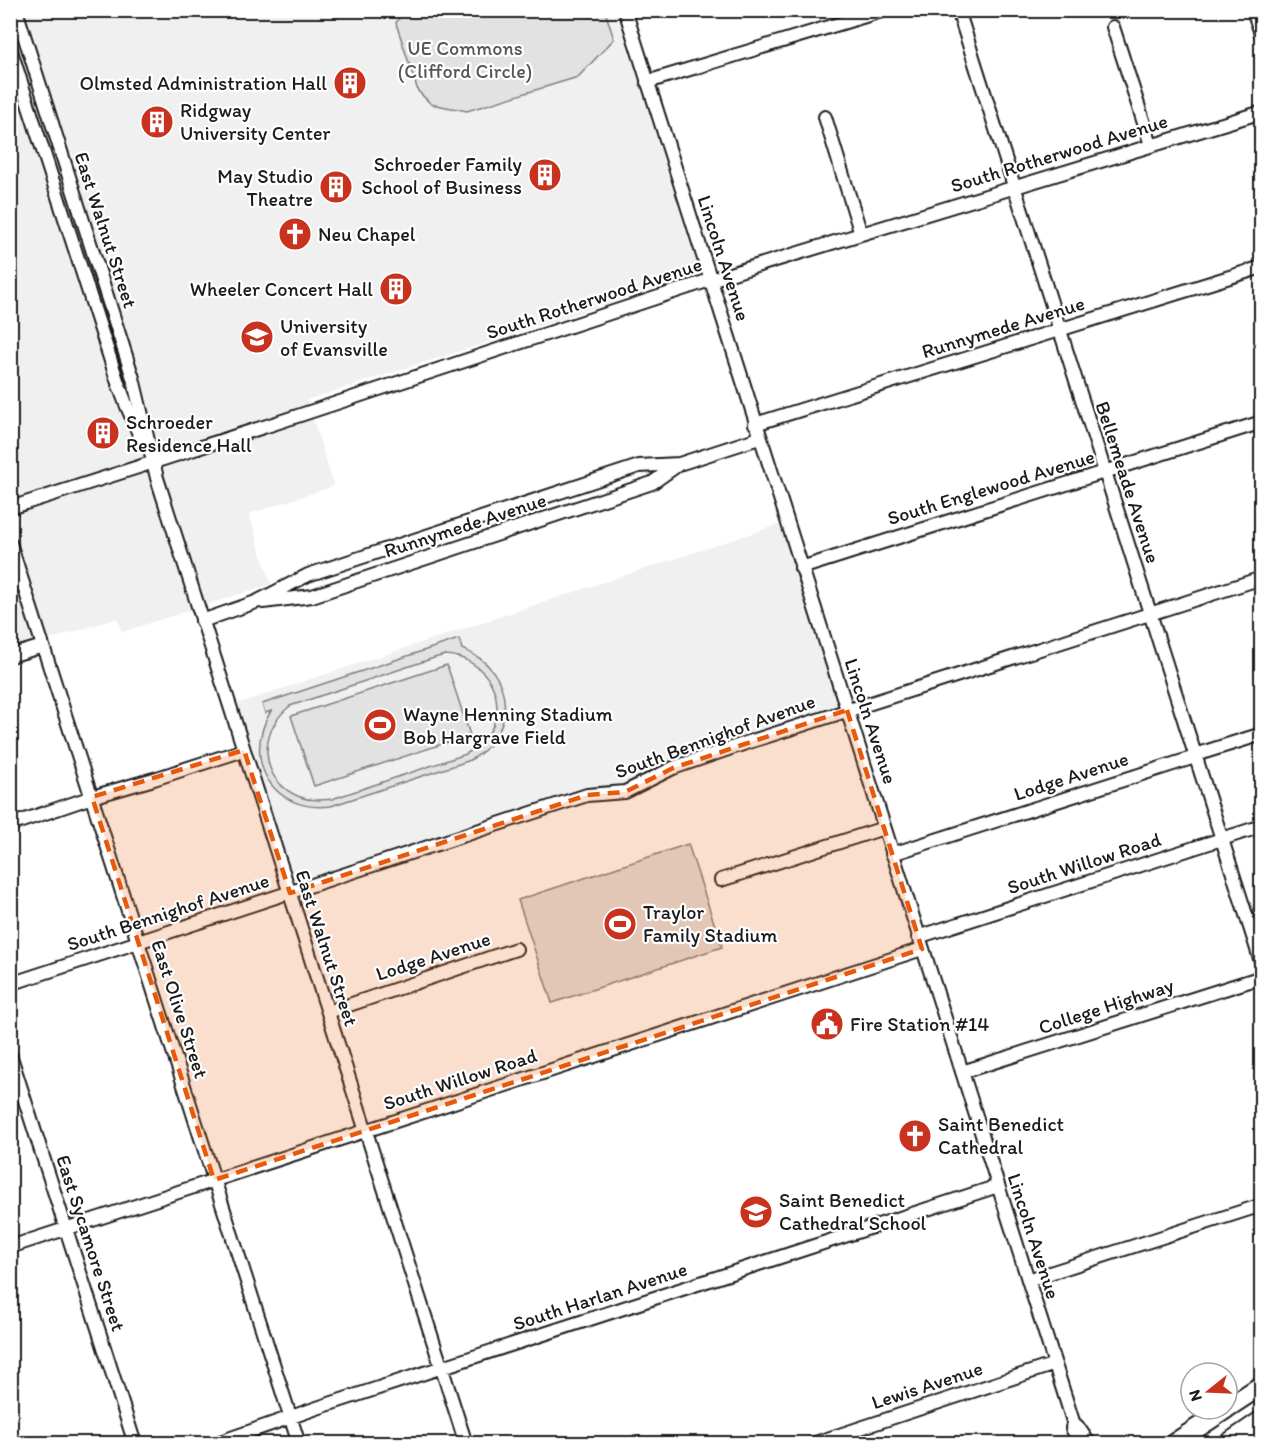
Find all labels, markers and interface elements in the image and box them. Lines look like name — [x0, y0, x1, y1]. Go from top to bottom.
park label: UE Commons (Clifford Circle) — [398, 36, 532, 83]
building icon: Olmsted Administration Hall — [332, 65, 368, 101]
place label: Olmsted Administration Hall — [79, 71, 327, 95]
place label: Ridgway University Center — [180, 98, 330, 145]
building icon: Ridgway University Center — [139, 104, 175, 140]
street label: South Rotherwood Avenue — [948, 109, 1170, 197]
street label: East Walnut Street — [69, 149, 143, 312]
place label: Schroeder Family School of Business — [362, 152, 523, 199]
building icon: Schroeder Family School of Business — [527, 157, 563, 193]
place label: May Studio Theatre — [217, 164, 313, 211]
building icon: May Studio Theatre — [318, 169, 354, 205]
street label: Lincoln Avenue — [692, 192, 756, 324]
church icon: Neu Chapel — [277, 216, 313, 252]
place label: Neu Chapel — [318, 222, 416, 246]
street label: South Rotherwood Avenue — [483, 252, 705, 344]
building icon: Wheeler Concert Hall — [378, 271, 414, 307]
place label: Wheeler Concert Hall — [190, 277, 373, 301]
street label: Runnymede Avenue — [919, 291, 1087, 363]
place label: University of Evansville — [280, 314, 388, 361]
school or university icon: University of Evansville — [239, 319, 275, 355]
street label: Bellemeade Avenue — [1091, 398, 1165, 566]
place label: Schroeder Residence Hall — [126, 410, 252, 457]
building icon: Schroeder Residence Hall — [85, 415, 121, 451]
street label: South Englewood Avenue — [884, 444, 1098, 530]
street label: Runnymede Avenue — [381, 487, 549, 563]
street label: Lincoln Avenue — [839, 655, 903, 787]
street label: South Bennighof Avenue — [612, 689, 818, 783]
place label: Wayne Henning Stadium Bob Hargrave Field — [403, 702, 613, 749]
sports icon: Wayne Henning Stadium Bob Hargrave Field — [362, 707, 398, 743]
street label: Lodge Avenue — [1011, 746, 1131, 806]
street label: South Willow Road — [1004, 827, 1164, 899]
street label: East Walnut Street — [290, 867, 364, 1030]
street label: South Bennighof Avenue — [64, 868, 272, 956]
place label: Traylor Family Stadium — [643, 900, 777, 947]
sports icon: Traylor Family Stadium — [602, 906, 638, 942]
street label: Lodge Avenue — [373, 926, 493, 986]
street label: East Olive Street — [146, 937, 214, 1081]
street label: College Highway — [1035, 973, 1177, 1039]
public building icon: Fire Station #14 — [809, 1006, 845, 1042]
place label: Fire Station #14 — [850, 1012, 989, 1036]
street label: South Willow Road — [380, 1043, 540, 1115]
place label: Saint Benedict Cathedral — [938, 1112, 1064, 1159]
church icon: Saint Benedict Cathedral — [897, 1118, 933, 1154]
street label: East Sycamore Street — [51, 1152, 131, 1334]
street label: Lincoln Avenue — [1002, 1170, 1066, 1302]
place label: Saint Benedict Cathedral School — [779, 1188, 927, 1235]
school or university icon: Saint Benedict Cathedral School — [738, 1194, 774, 1230]
street label: South Harlan Avenue — [510, 1257, 690, 1335]
street label: Lewis Avenue — [868, 1356, 986, 1414]
north arrow — [1179, 1361, 1239, 1421]
text: N — [1185, 1387, 1206, 1404]

